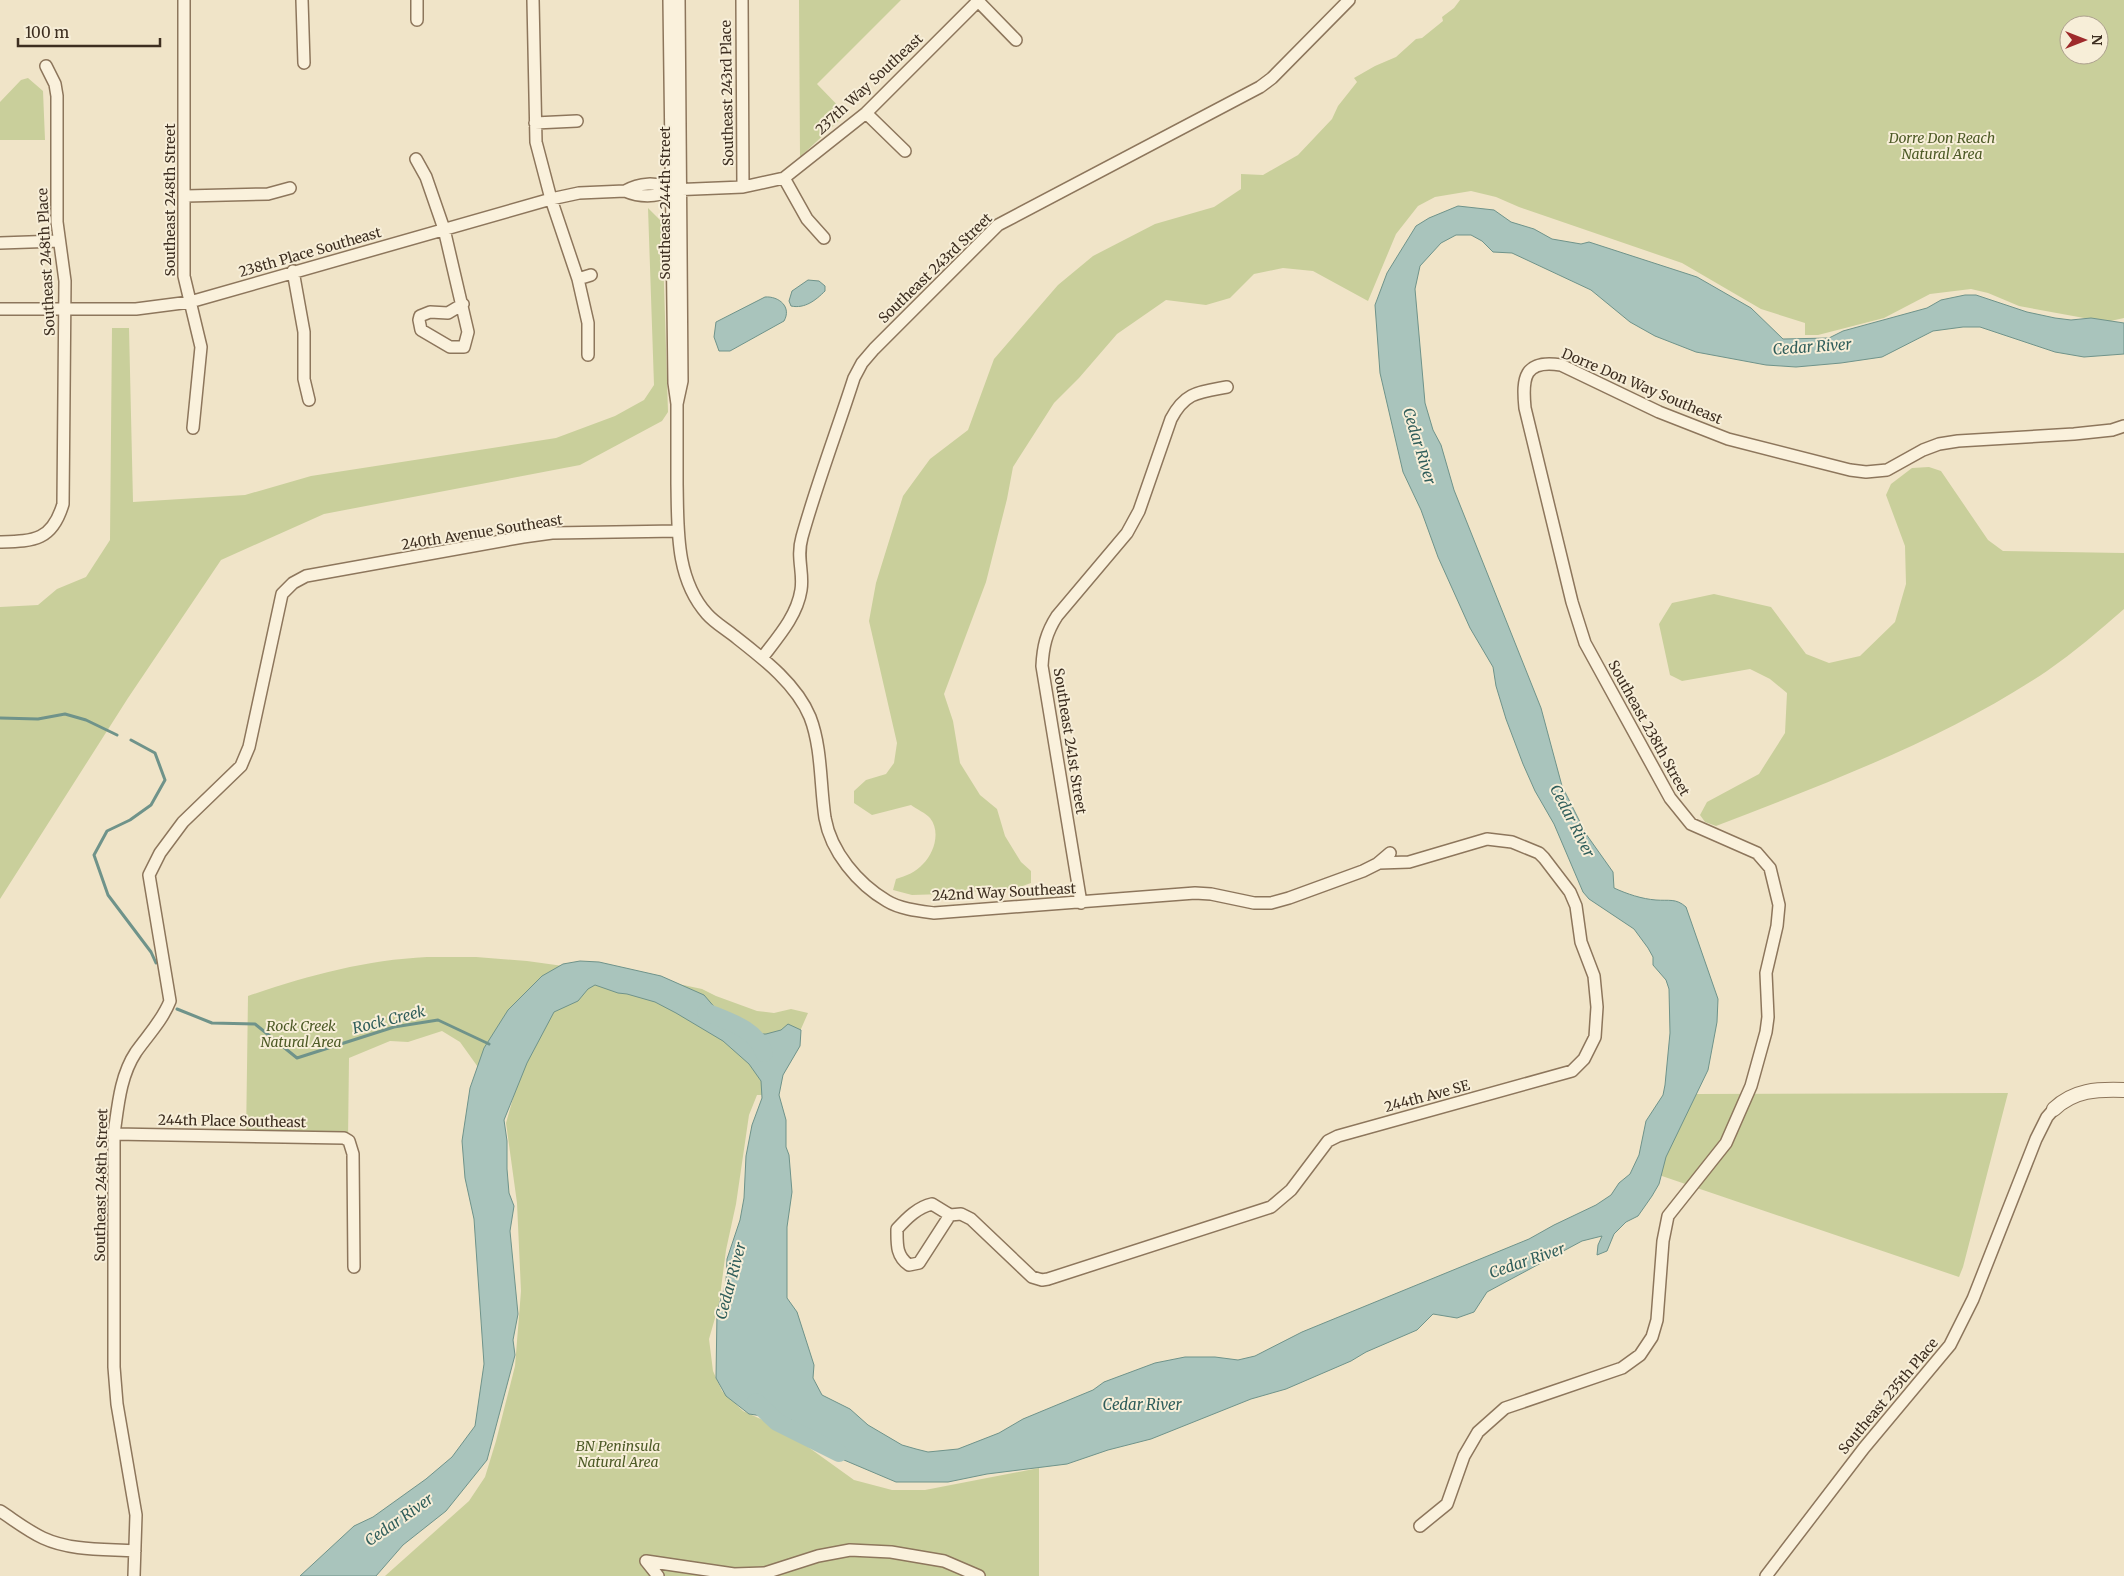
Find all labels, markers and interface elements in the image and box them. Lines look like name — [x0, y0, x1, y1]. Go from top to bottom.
scale bar — [18, 15, 160, 47]
north arrow — [2059, 15, 2109, 65]
street label: Southeast 243rd Place — [717, 20, 737, 166]
text: 100 m — [25, 23, 69, 42]
street label: 237th Way Southeast — [812, 29, 927, 138]
text: N — [2088, 34, 2106, 46]
street label: Southeast 248th Street — [161, 123, 179, 277]
street label: Southeast 244th Street — [656, 126, 674, 280]
park label: Dorre Don Reach Natural Area — [1888, 129, 1995, 163]
street label: Southeast 248th Place — [33, 188, 59, 336]
street label: Southeast 243rd Street — [874, 209, 996, 327]
street label: 238th Place Southeast — [237, 223, 384, 281]
water label: Cedar River — [1772, 334, 1853, 359]
street label: Dorre Don Way Southeast — [1559, 344, 1725, 428]
water label: Cedar River — [1399, 405, 1440, 487]
street label: 240th Avenue Southeast — [400, 510, 564, 554]
street label: Southeast 238th Street — [1604, 657, 1694, 799]
street label: Southeast 241st Street — [1050, 667, 1091, 816]
water label: Cedar River — [1546, 781, 1599, 861]
street label: 242nd Way Southeast — [931, 879, 1077, 905]
water label: Rock Creek — [350, 1001, 428, 1038]
park label: Rock Creek Natural Area — [260, 1017, 342, 1051]
street label: 244th Ave SE — [1382, 1076, 1472, 1116]
street label: Southeast 248th Street — [91, 1108, 111, 1262]
street label: 244th Place Southeast — [158, 1111, 307, 1131]
water label: Cedar River — [1486, 1238, 1568, 1282]
water label: Cedar River — [711, 1239, 750, 1321]
street label: Southeast 235th Place — [1834, 1334, 1942, 1458]
water label: Cedar River — [1103, 1395, 1182, 1414]
park label: BN Peninsula Natural Area — [576, 1437, 660, 1471]
water label: Cedar River — [361, 1489, 437, 1550]

